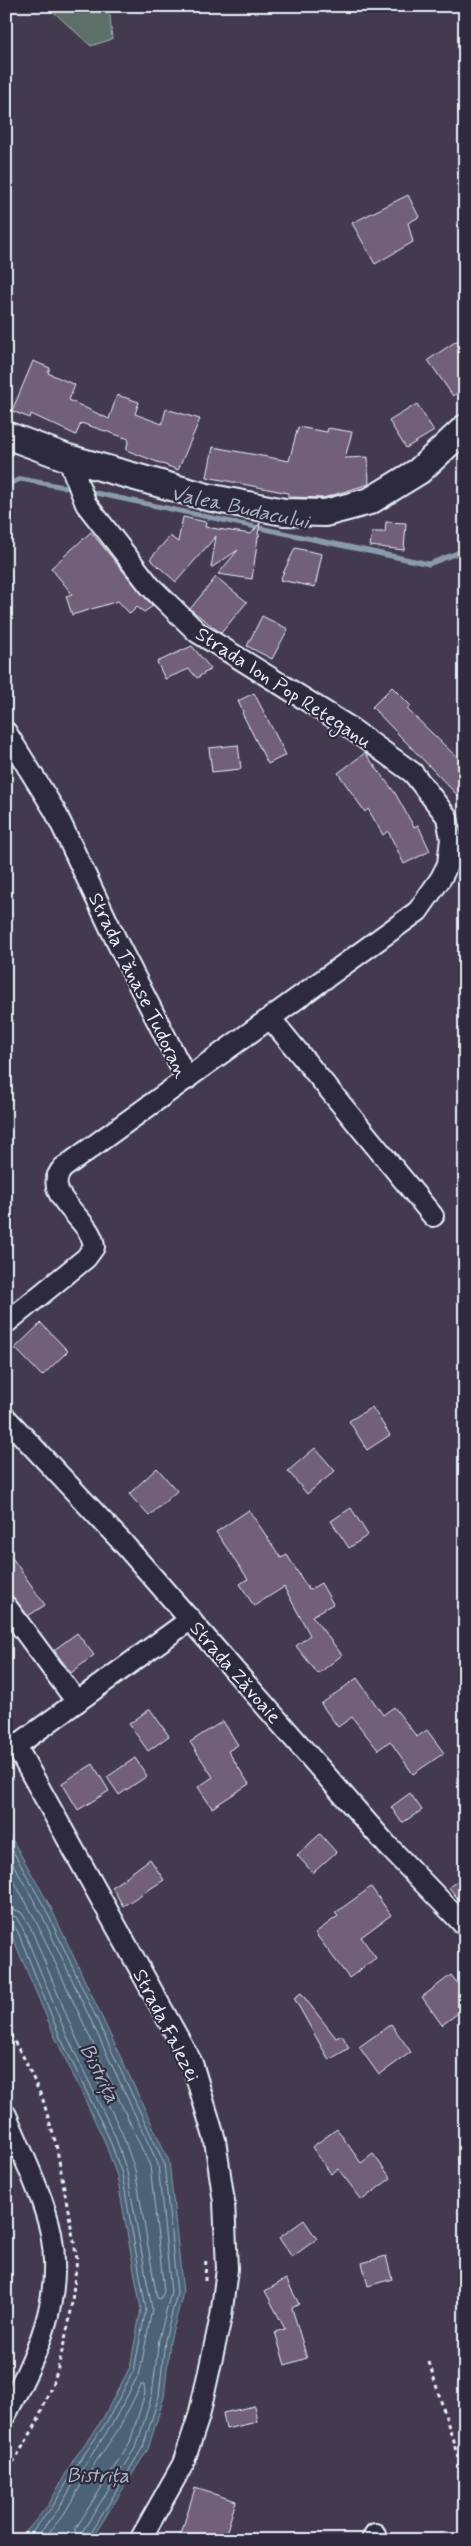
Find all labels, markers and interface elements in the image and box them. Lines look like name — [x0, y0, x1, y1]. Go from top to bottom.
water label: Valea Budacului — [168, 480, 314, 537]
street label: Strada Ion Pop Reteganu — [189, 621, 376, 756]
street label: Strada Tănase Tudoran — [81, 889, 194, 1083]
street label: Strada Zăvoaie — [183, 1616, 287, 1730]
street label: Strada Falezei — [126, 1965, 206, 2087]
water label: Bistrița — [72, 2039, 126, 2108]
water label: Bistrița — [66, 2462, 130, 2490]

